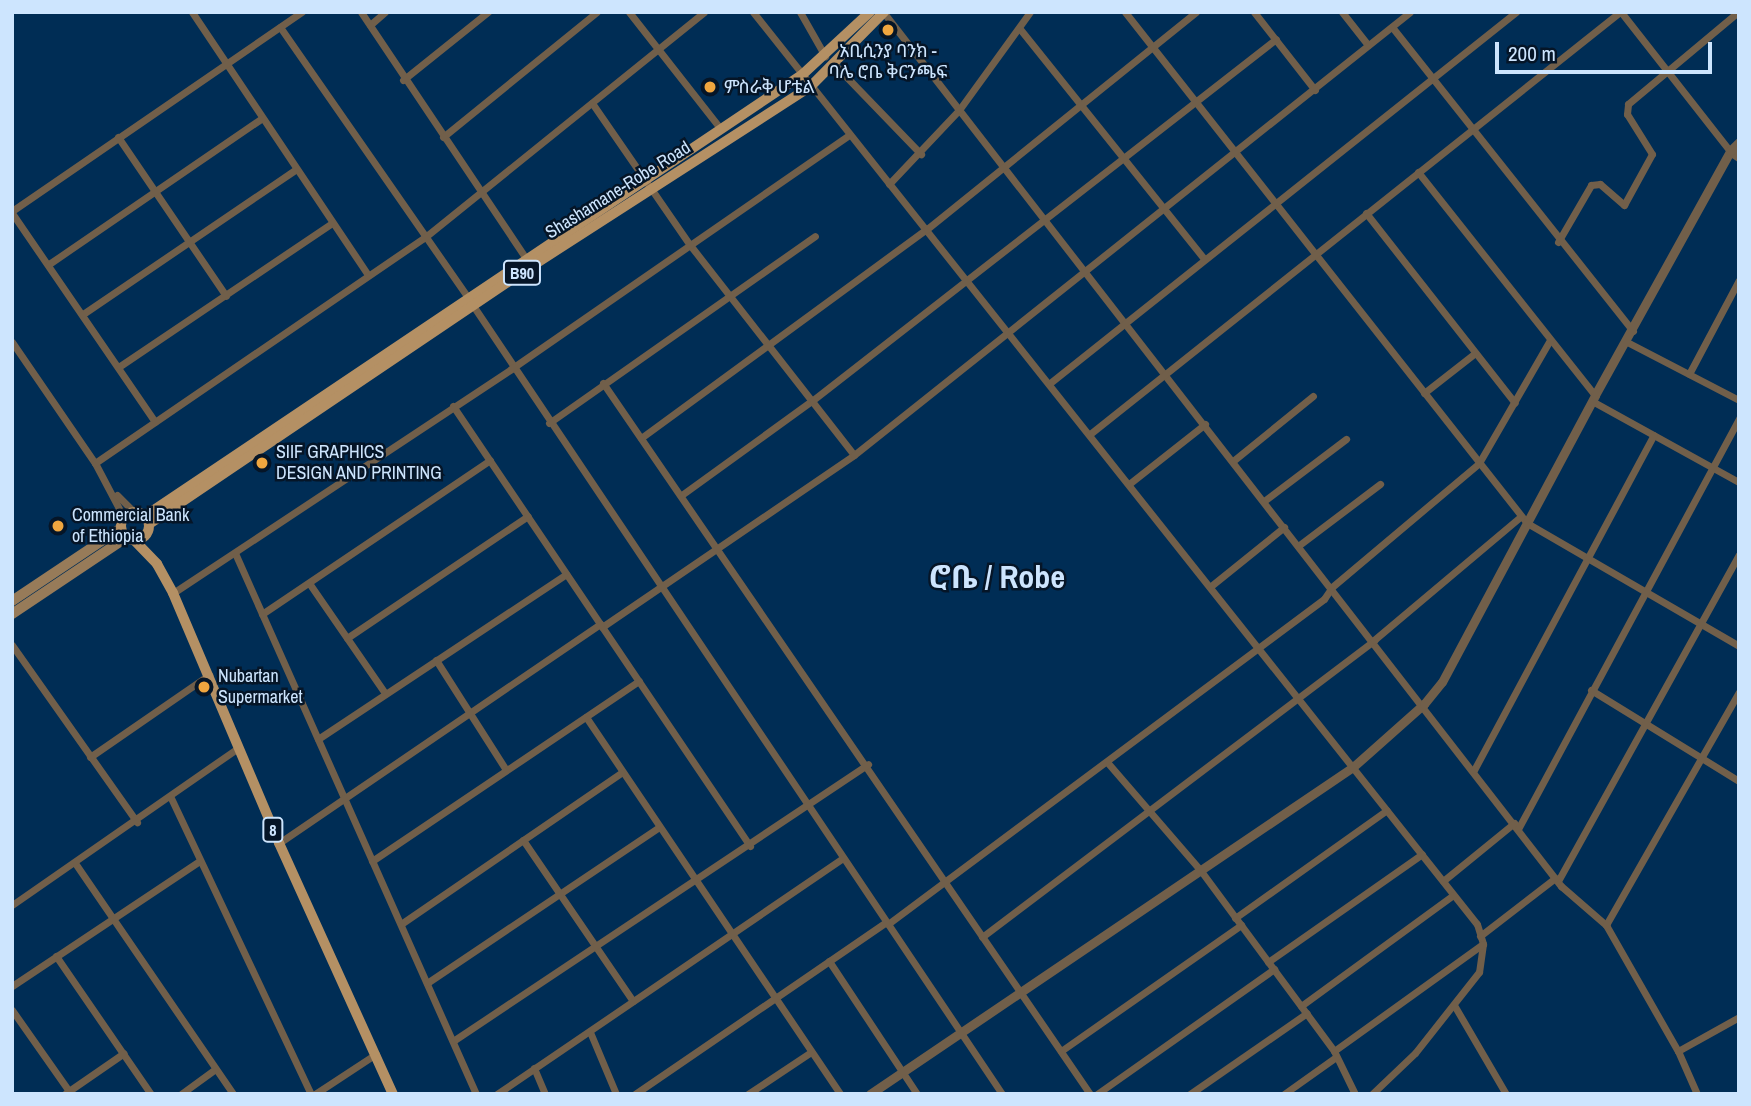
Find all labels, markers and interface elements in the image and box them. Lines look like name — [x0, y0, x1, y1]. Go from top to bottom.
marker: አቢሲንያ ባንክ - ባሌ ሮቤ ቅርንጫፍ — [880, 22, 896, 38]
scale bar — [1499, 28, 1716, 72]
text: 200 m — [1508, 39, 1556, 68]
place label: አቢሲንያ ባንክ - ባሌ ሮቤ ቅርንጫፍ — [829, 41, 947, 84]
place label: ምስራቅ ሆቴል — [724, 76, 815, 98]
marker: ምስራቅ ሆቴል — [702, 79, 718, 95]
street label: Shashamane-Robe Road — [542, 137, 694, 243]
road number: B90 — [503, 260, 541, 286]
place label: SIIF GRAPHICS DESIGN AND PRINTING — [276, 442, 442, 484]
marker: SIIF GRAPHICS DESIGN AND PRINTING — [254, 455, 270, 471]
place label: Commercial Bank of Ethiopia — [72, 505, 189, 548]
marker: Commercial Bank of Ethiopia — [50, 518, 66, 534]
district label: ሮቤ / Robe — [929, 558, 1065, 596]
place label: Nubartan Supermarket — [218, 666, 302, 708]
marker: Nubartan Supermarket — [196, 679, 212, 695]
road number: 8 — [261, 818, 285, 842]

